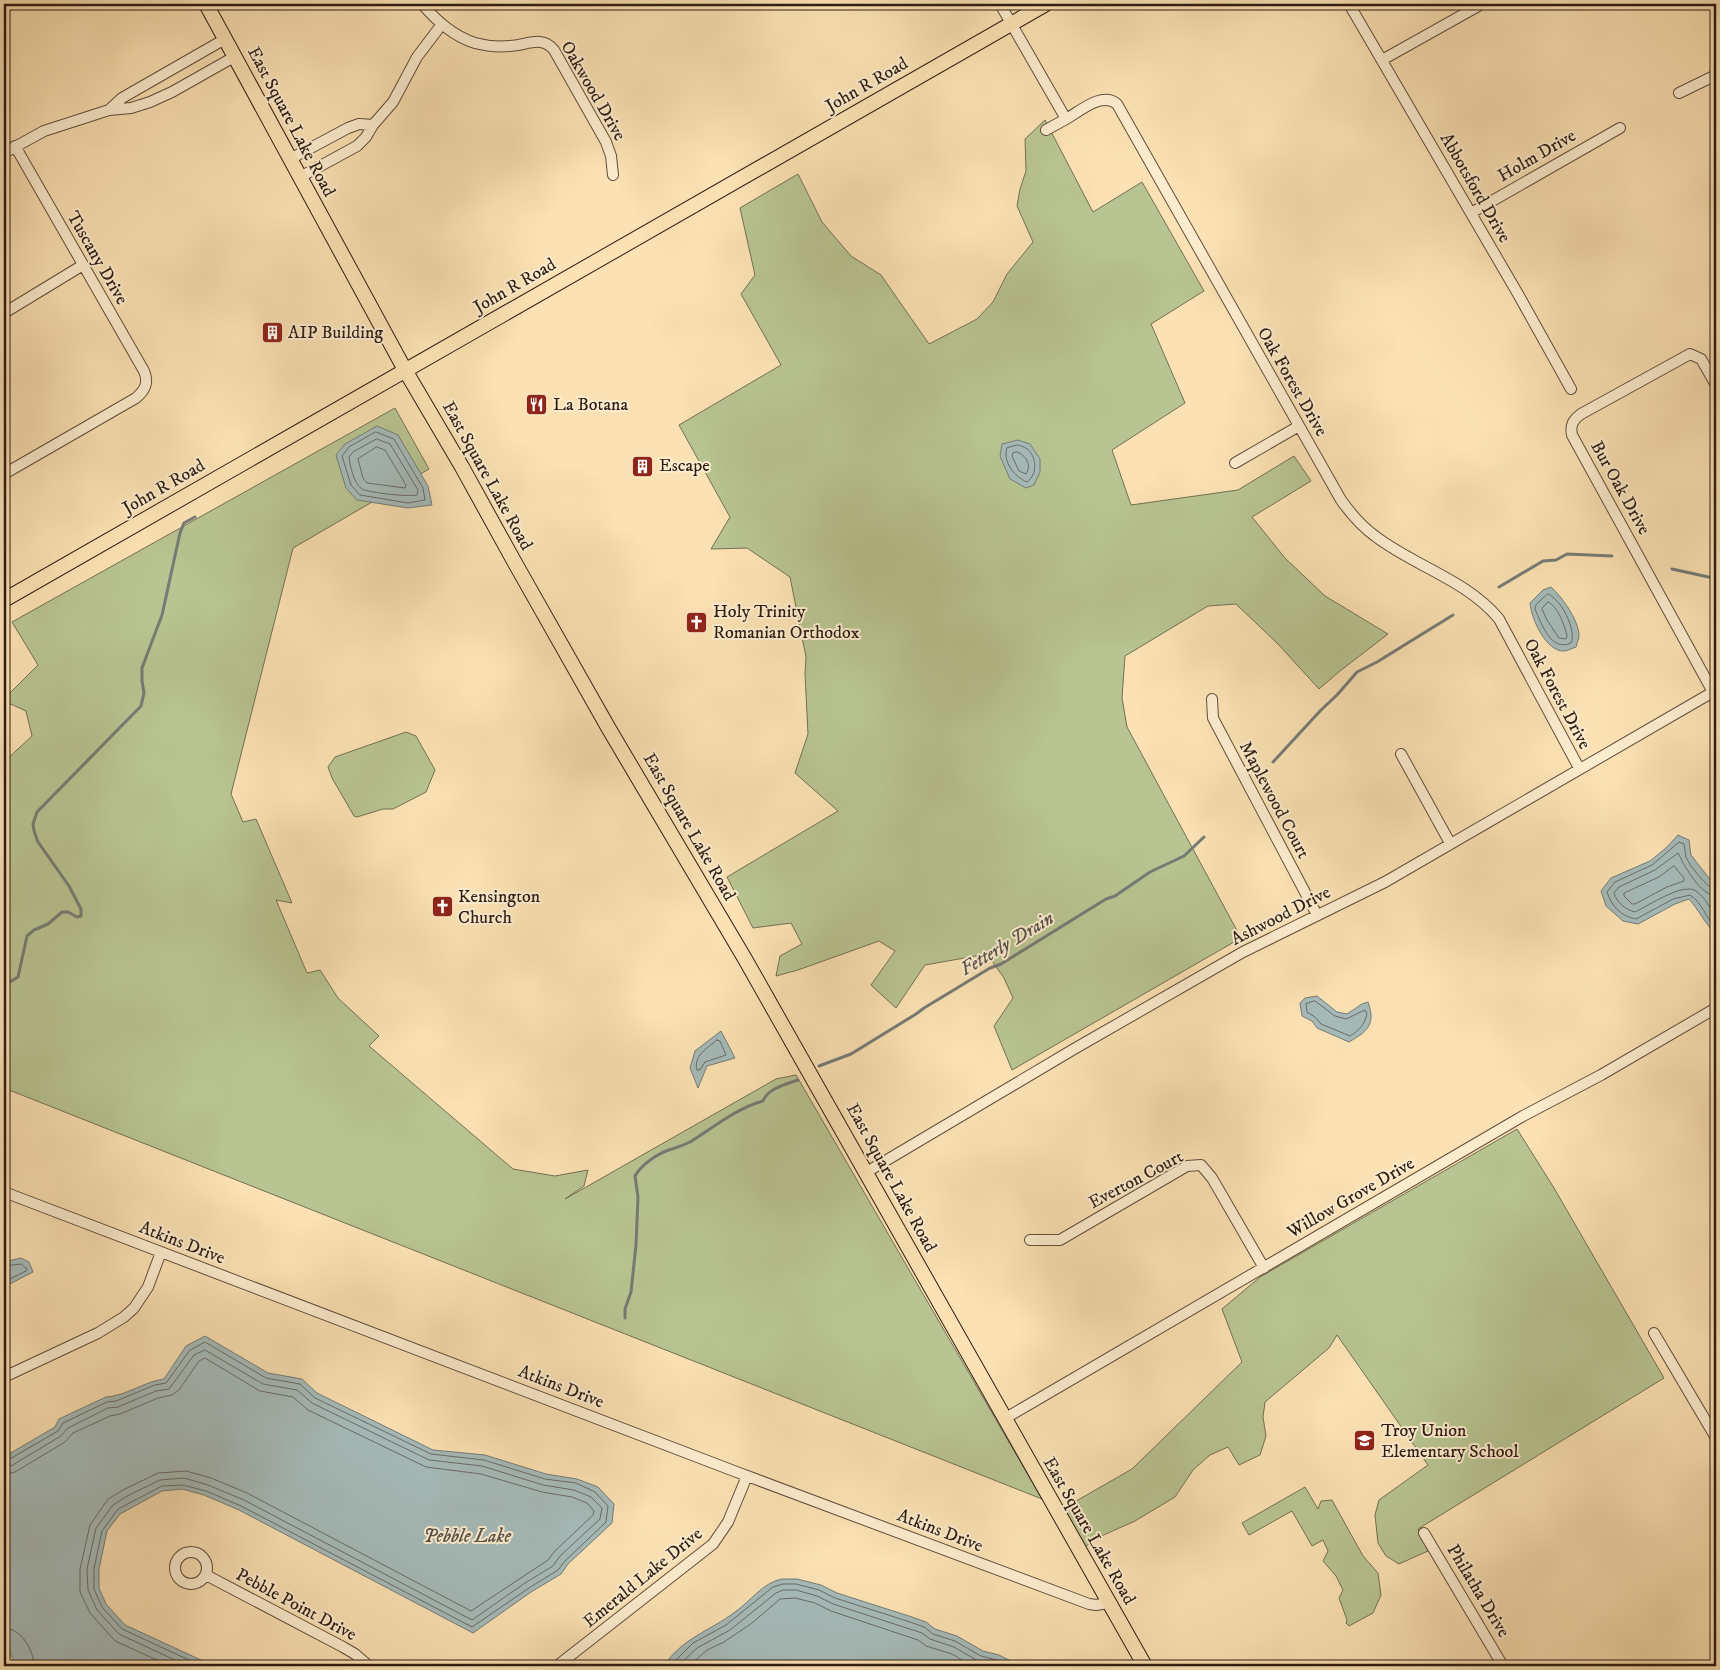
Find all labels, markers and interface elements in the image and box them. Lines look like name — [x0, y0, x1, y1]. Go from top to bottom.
street label: Oakwood Drive — [556, 37, 630, 145]
street label: East Square Lake Road — [242, 43, 340, 201]
street label: John R Road — [820, 53, 912, 118]
street label: Holm Drive — [1494, 125, 1580, 187]
street label: Abbotsford Drive — [1435, 129, 1515, 247]
street label: Tuscany Drive — [61, 207, 133, 309]
street label: John R Road — [468, 254, 560, 319]
building icon: AIP Building — [260, 321, 284, 345]
place label: AIP Building — [288, 322, 383, 344]
street label: Oak Forest Drive — [1252, 324, 1332, 440]
restaurant icon: La Botana — [525, 393, 549, 417]
place label: La Botana — [553, 394, 628, 416]
street label: East Square Lake Road — [437, 398, 537, 554]
street label: Bur Oak Drive — [1585, 437, 1655, 539]
building icon: Escape — [631, 454, 655, 478]
street label: John R Road — [117, 455, 209, 520]
place label: Escape — [659, 455, 710, 477]
place label: Holy Trinity Romanian Orthodox — [713, 601, 860, 644]
church icon: Holy Trinity Romanian Orthodox — [685, 610, 709, 634]
street label: Oak Forest Drive — [1519, 635, 1595, 753]
street label: Maplewood Court — [1234, 738, 1314, 863]
street label: East Square Lake Road — [638, 749, 740, 905]
street label: Ashwood Drive — [1228, 882, 1334, 950]
place label: Kensington Church — [458, 886, 541, 929]
church icon: Kensington Church — [430, 895, 454, 919]
water label: Fetterly Drain — [956, 907, 1058, 981]
street label: East Square Lake Road — [841, 1100, 941, 1256]
street label: Everton Court — [1085, 1146, 1187, 1214]
street label: Willow Grove Drive — [1283, 1153, 1419, 1244]
street label: Atkins Drive — [136, 1217, 228, 1269]
street label: Atkins Drive — [515, 1361, 607, 1413]
place label: Troy Union Elementary School — [1381, 1420, 1519, 1463]
school or university icon: Troy Union Elementary School — [1353, 1429, 1377, 1453]
street label: East Square Lake Road — [1038, 1453, 1140, 1609]
street label: Atkins Drive — [894, 1505, 986, 1557]
street label: Emerald Lake Drive — [579, 1523, 707, 1633]
water label: Pebble Lake — [423, 1525, 511, 1548]
street label: Philatha Drive — [1442, 1541, 1514, 1641]
street label: Pebble Point Drive — [232, 1564, 360, 1646]

